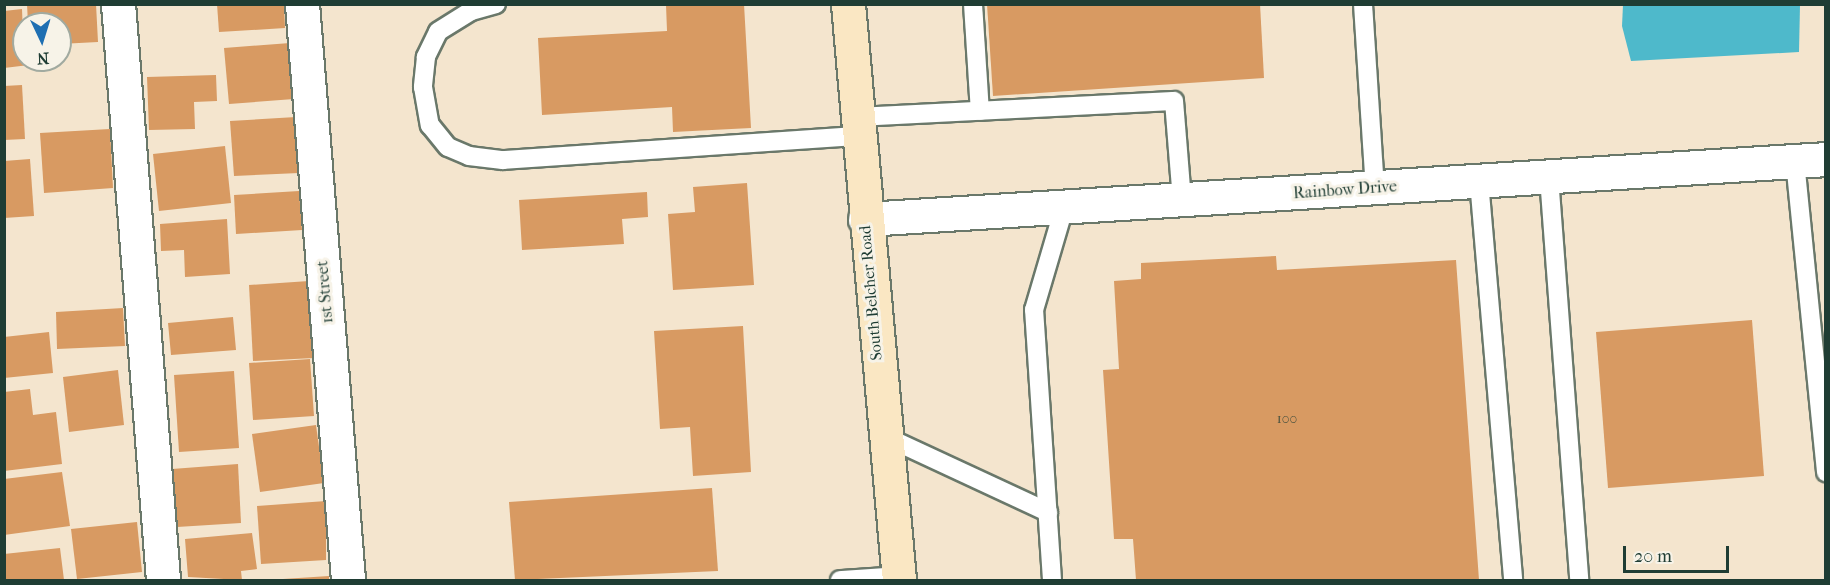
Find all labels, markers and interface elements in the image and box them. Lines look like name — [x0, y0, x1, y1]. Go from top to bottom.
north arrow — [12, 12, 72, 72]
text: N — [36, 49, 50, 68]
street label: Rainbow Drive — [1293, 177, 1397, 203]
street label: South Belcher Road — [856, 225, 886, 361]
street label: 1st Street — [313, 260, 337, 324]
house number: 100 — [1277, 411, 1297, 427]
scale bar — [1626, 534, 1732, 572]
text: 20 m — [1634, 546, 1672, 567]

